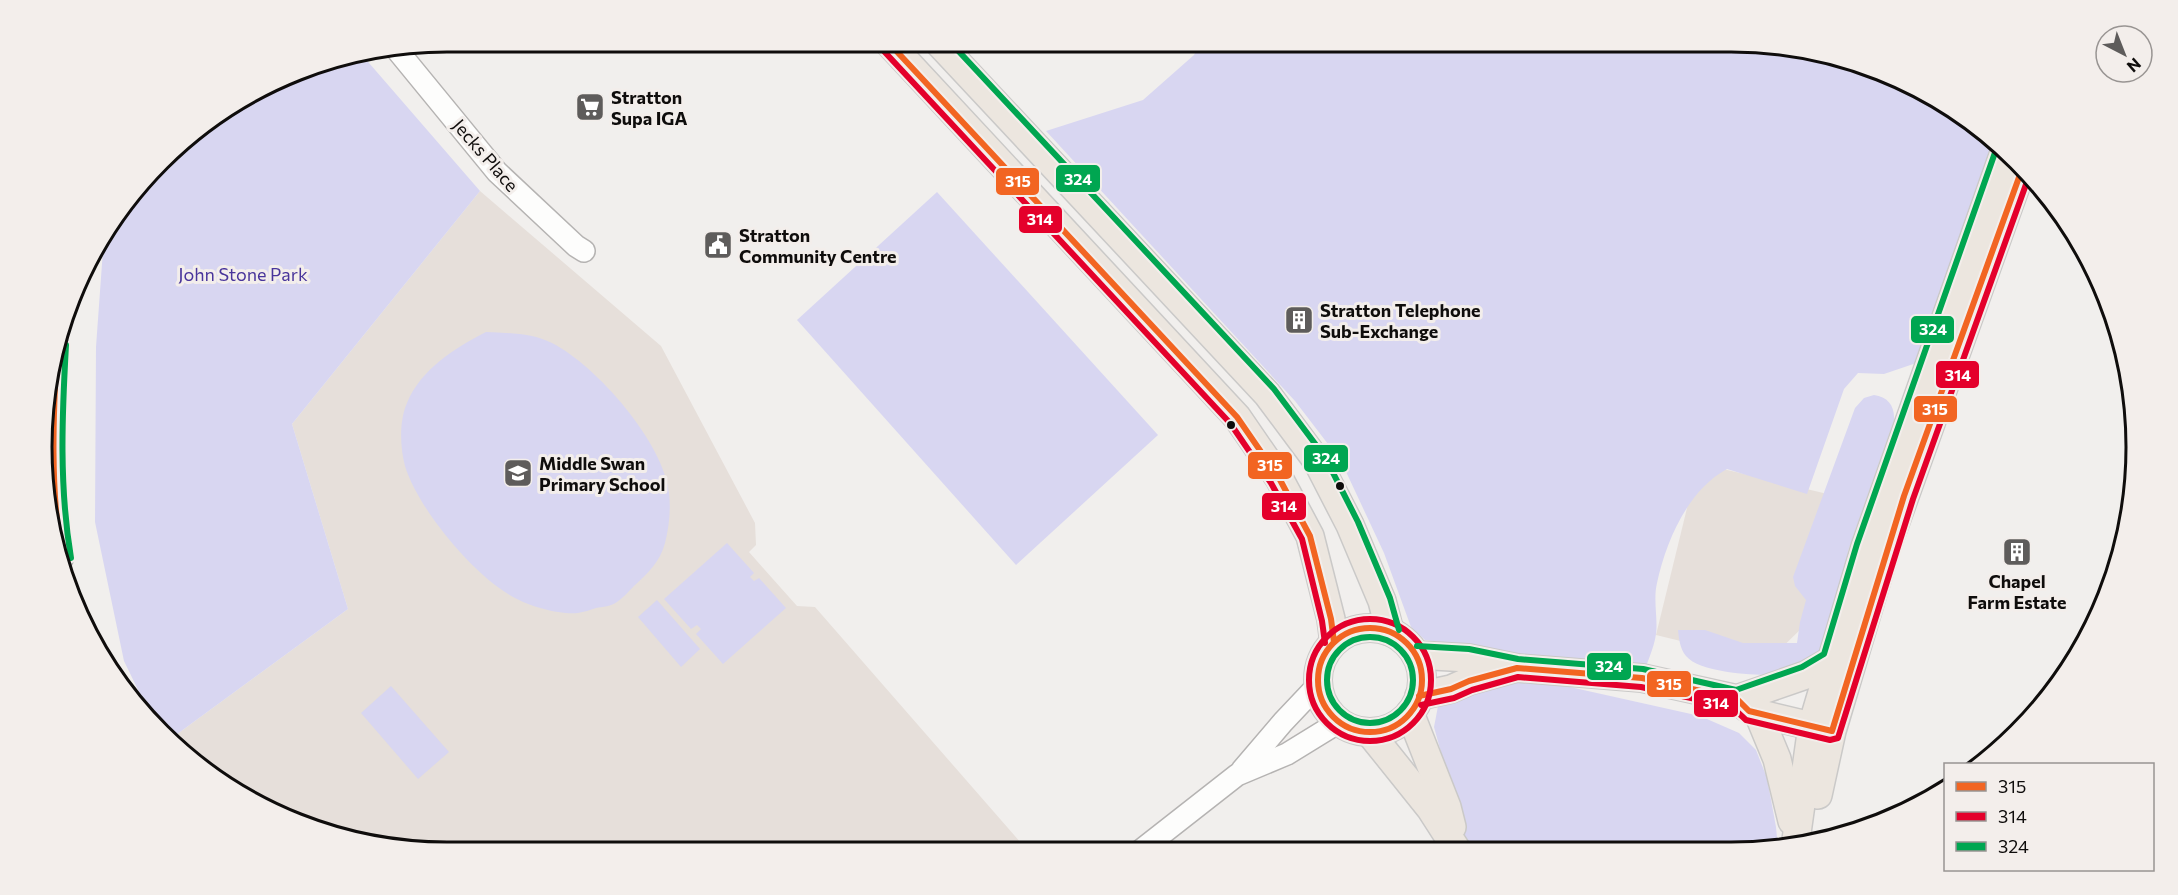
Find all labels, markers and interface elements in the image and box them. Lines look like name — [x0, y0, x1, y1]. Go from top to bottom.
north arrow — [2094, 24, 2154, 84]
text: N — [2124, 54, 2145, 77]
place label: Stratton Supa IGA — [611, 86, 687, 129]
supermarket icon: Stratton Supa IGA — [574, 91, 606, 123]
street label: Jecks Place — [449, 114, 523, 196]
line badge: 324 — [1055, 164, 1101, 193]
line badge: 315 — [995, 167, 1040, 196]
text: 324 — [1064, 169, 1092, 188]
text: 315 — [1005, 171, 1031, 190]
line badge: 314 — [1018, 205, 1063, 234]
text: 314 — [1027, 209, 1053, 228]
place label: Stratton Community Centre — [739, 224, 897, 267]
public building icon: Stratton Community Centre — [702, 229, 734, 261]
park label: John Stone Park — [178, 263, 308, 285]
place label: Stratton Telephone Sub-Exchange — [1320, 299, 1481, 342]
building icon: Stratton Telephone Sub-Exchange — [1283, 304, 1315, 336]
line badge: 324 — [1910, 315, 1955, 344]
text: 324 — [1919, 319, 1947, 338]
line badge: 314 — [1935, 360, 1980, 389]
text: 314 — [1945, 365, 1971, 384]
line badge: 315 — [1913, 395, 1958, 423]
text: 315 — [1922, 399, 1948, 418]
unlabelled marker — [1225, 419, 1237, 431]
line badge: 324 — [1303, 444, 1349, 473]
text: 324 — [1312, 448, 1340, 467]
line badge: 315 — [1247, 451, 1293, 480]
place label: Middle Swan Primary School — [539, 452, 665, 495]
text: 315 — [1257, 455, 1283, 474]
school or university icon: Middle Swan Primary School — [502, 457, 534, 489]
unlabelled marker — [1334, 480, 1346, 492]
line badge: 314 — [1261, 492, 1307, 521]
text: 314 — [1271, 496, 1297, 515]
building icon: Chapel Farm Estate — [2001, 536, 2033, 568]
place label: Chapel Farm Estate — [1967, 570, 2067, 613]
line badge: 324 — [1586, 652, 1632, 681]
text: 324 — [1595, 656, 1623, 675]
line badge: 315 — [1646, 670, 1692, 698]
text: 315 — [1656, 674, 1682, 693]
line badge: 314 — [1693, 689, 1739, 718]
text: 314 — [1703, 693, 1729, 712]
legend — [1944, 763, 2154, 871]
text: 315 — [1998, 775, 2026, 797]
text: 314 — [1998, 805, 2027, 827]
text: 324 — [1998, 835, 2029, 857]

